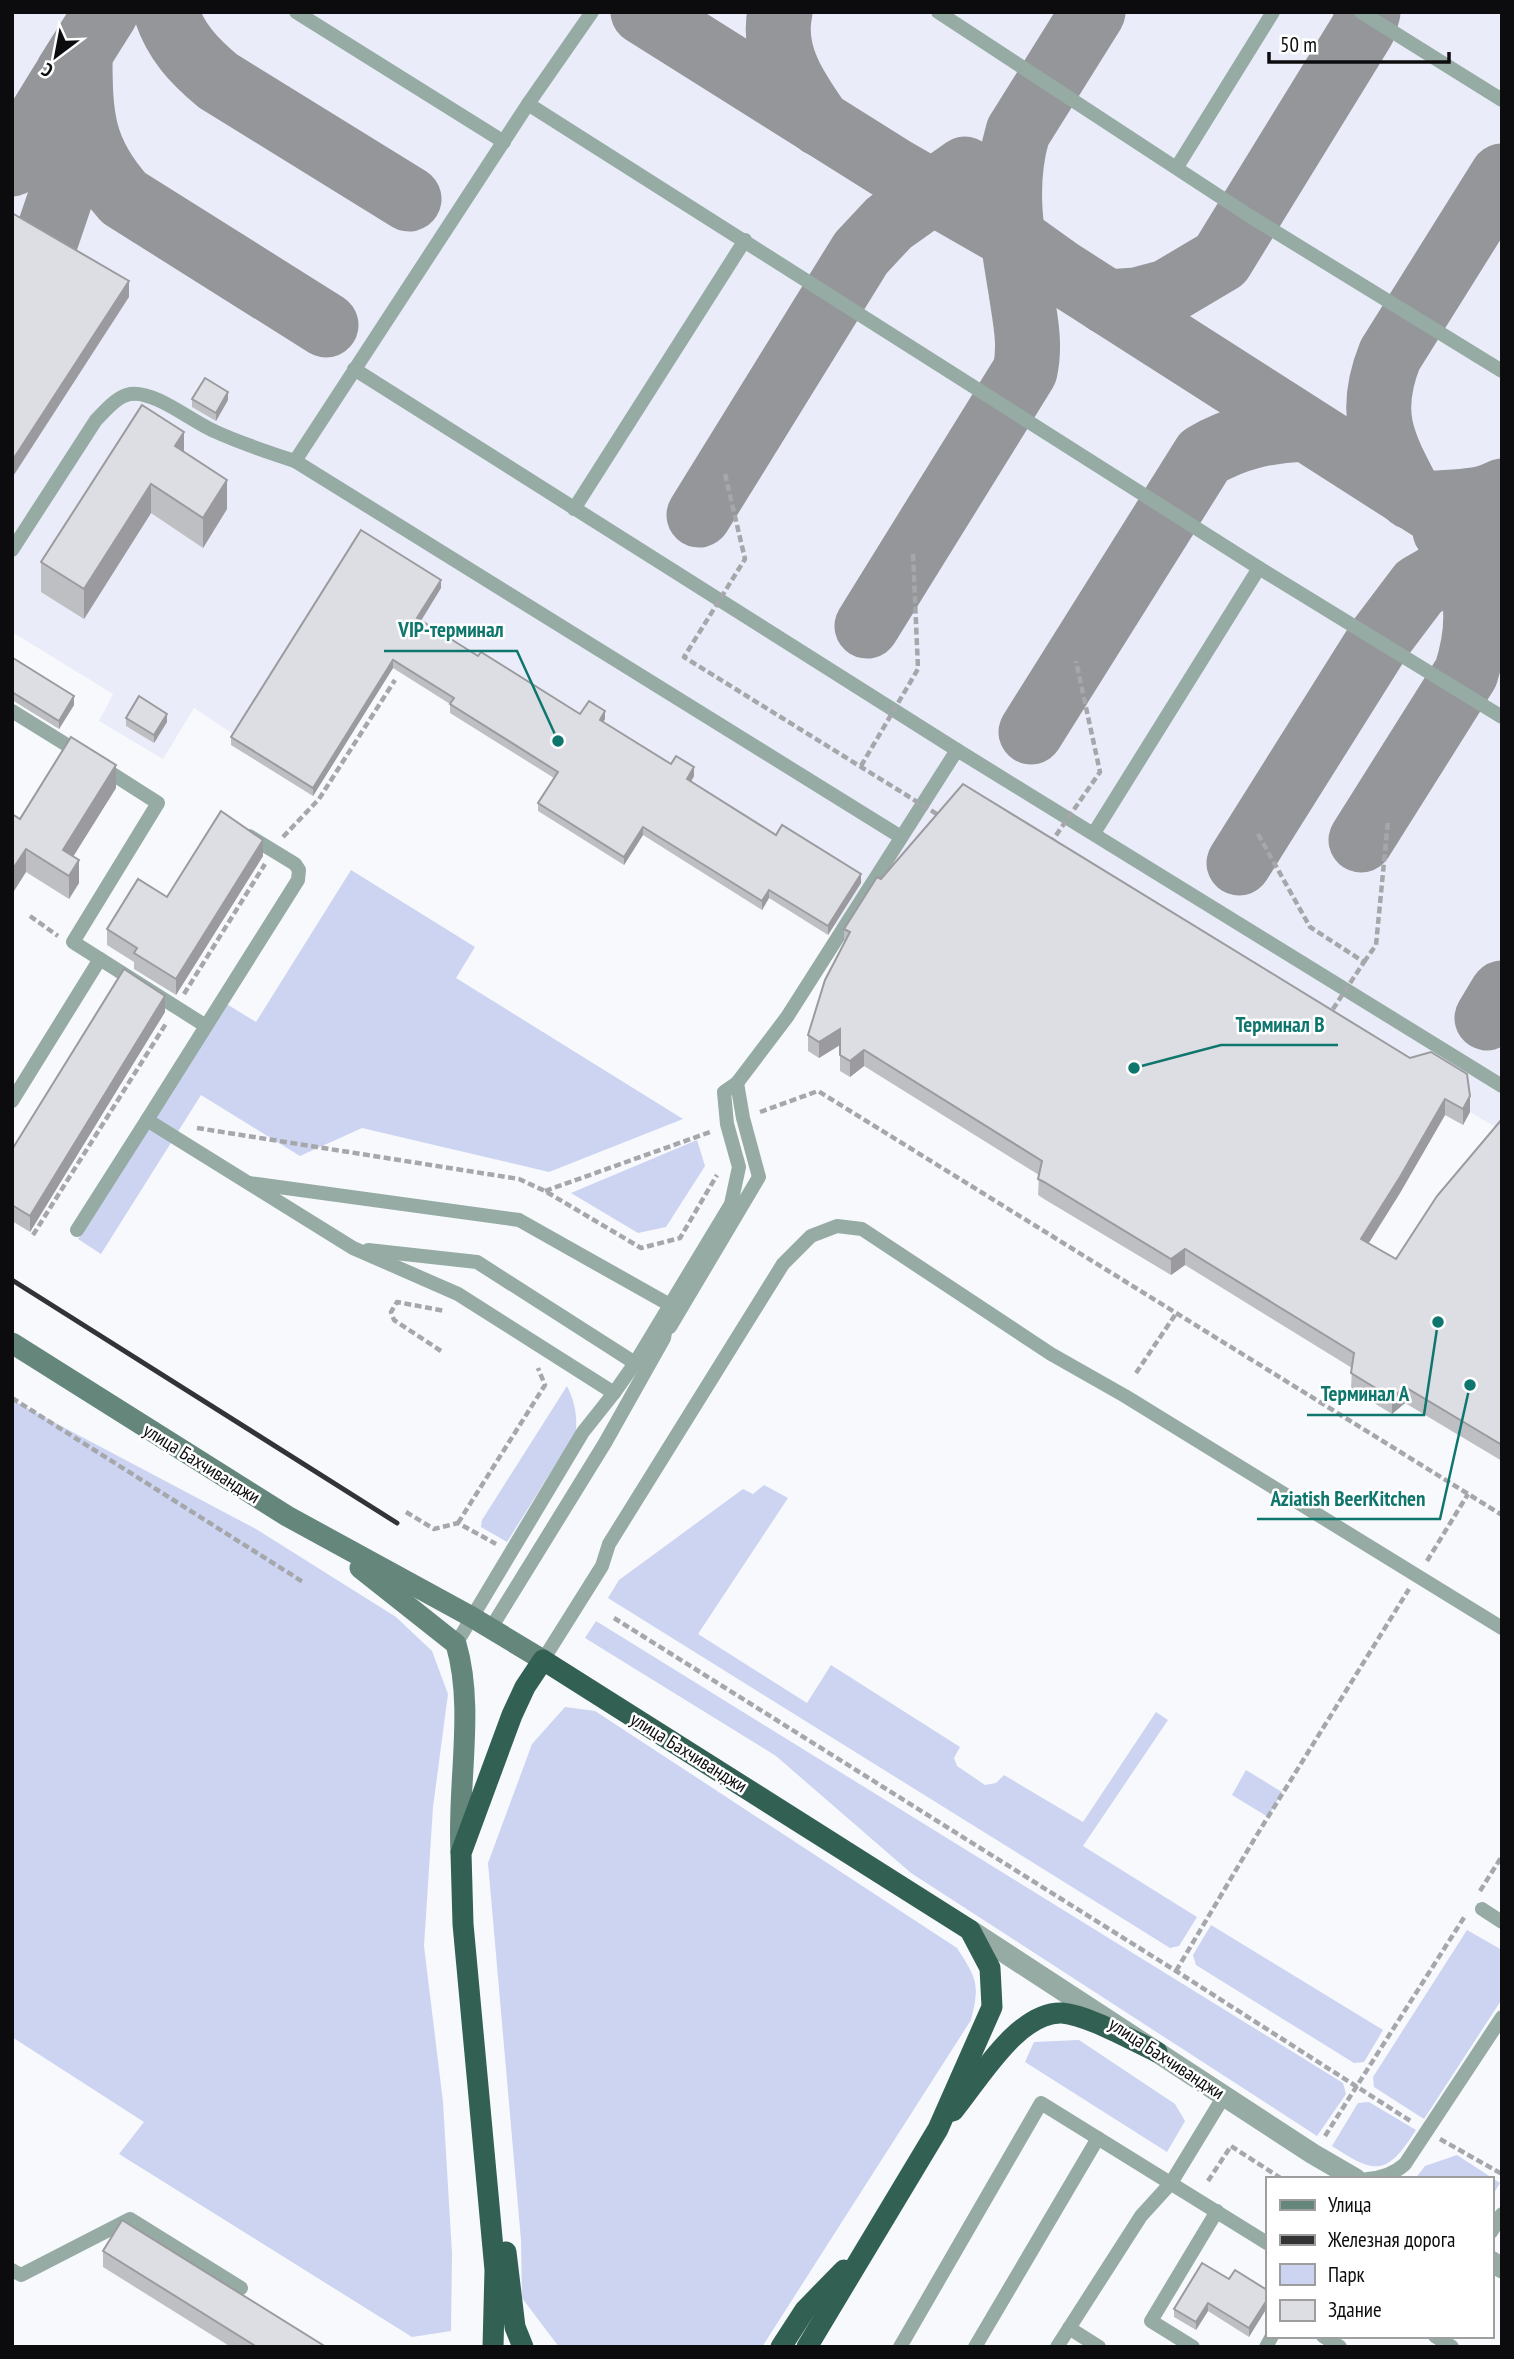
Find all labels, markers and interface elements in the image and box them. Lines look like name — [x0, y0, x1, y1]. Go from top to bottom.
north arrow — [21, 21, 91, 91]
scale bar — [1269, 21, 1449, 65]
text: 50 m — [1280, 31, 1317, 58]
text: С — [37, 58, 57, 83]
callout: VIP-терминал — [384, 609, 517, 651]
text: VIP-терминал — [397, 616, 504, 643]
callout: Терминал B — [1221, 1003, 1338, 1045]
text: Терминал B — [1236, 1011, 1324, 1038]
callout: Терминал А — [1307, 1373, 1424, 1415]
text: Терминал А — [1321, 1380, 1410, 1407]
street label: улица Бахчиванджи — [139, 1418, 265, 1508]
callout: Aziatish BeerKitchen — [1257, 1477, 1440, 1519]
text: Aziatish BeerKitchen — [1269, 1485, 1426, 1512]
street label: улица Бахчиванджи — [626, 1707, 752, 1797]
street label: улица Бахчиванджи — [1105, 2012, 1229, 2104]
legend — [1266, 2177, 1493, 2338]
text: Улица — [1328, 2191, 1371, 2218]
text: Железная дорога — [1327, 2226, 1455, 2253]
text: Парк — [1328, 2261, 1365, 2288]
text: Здание — [1328, 2296, 1382, 2323]

